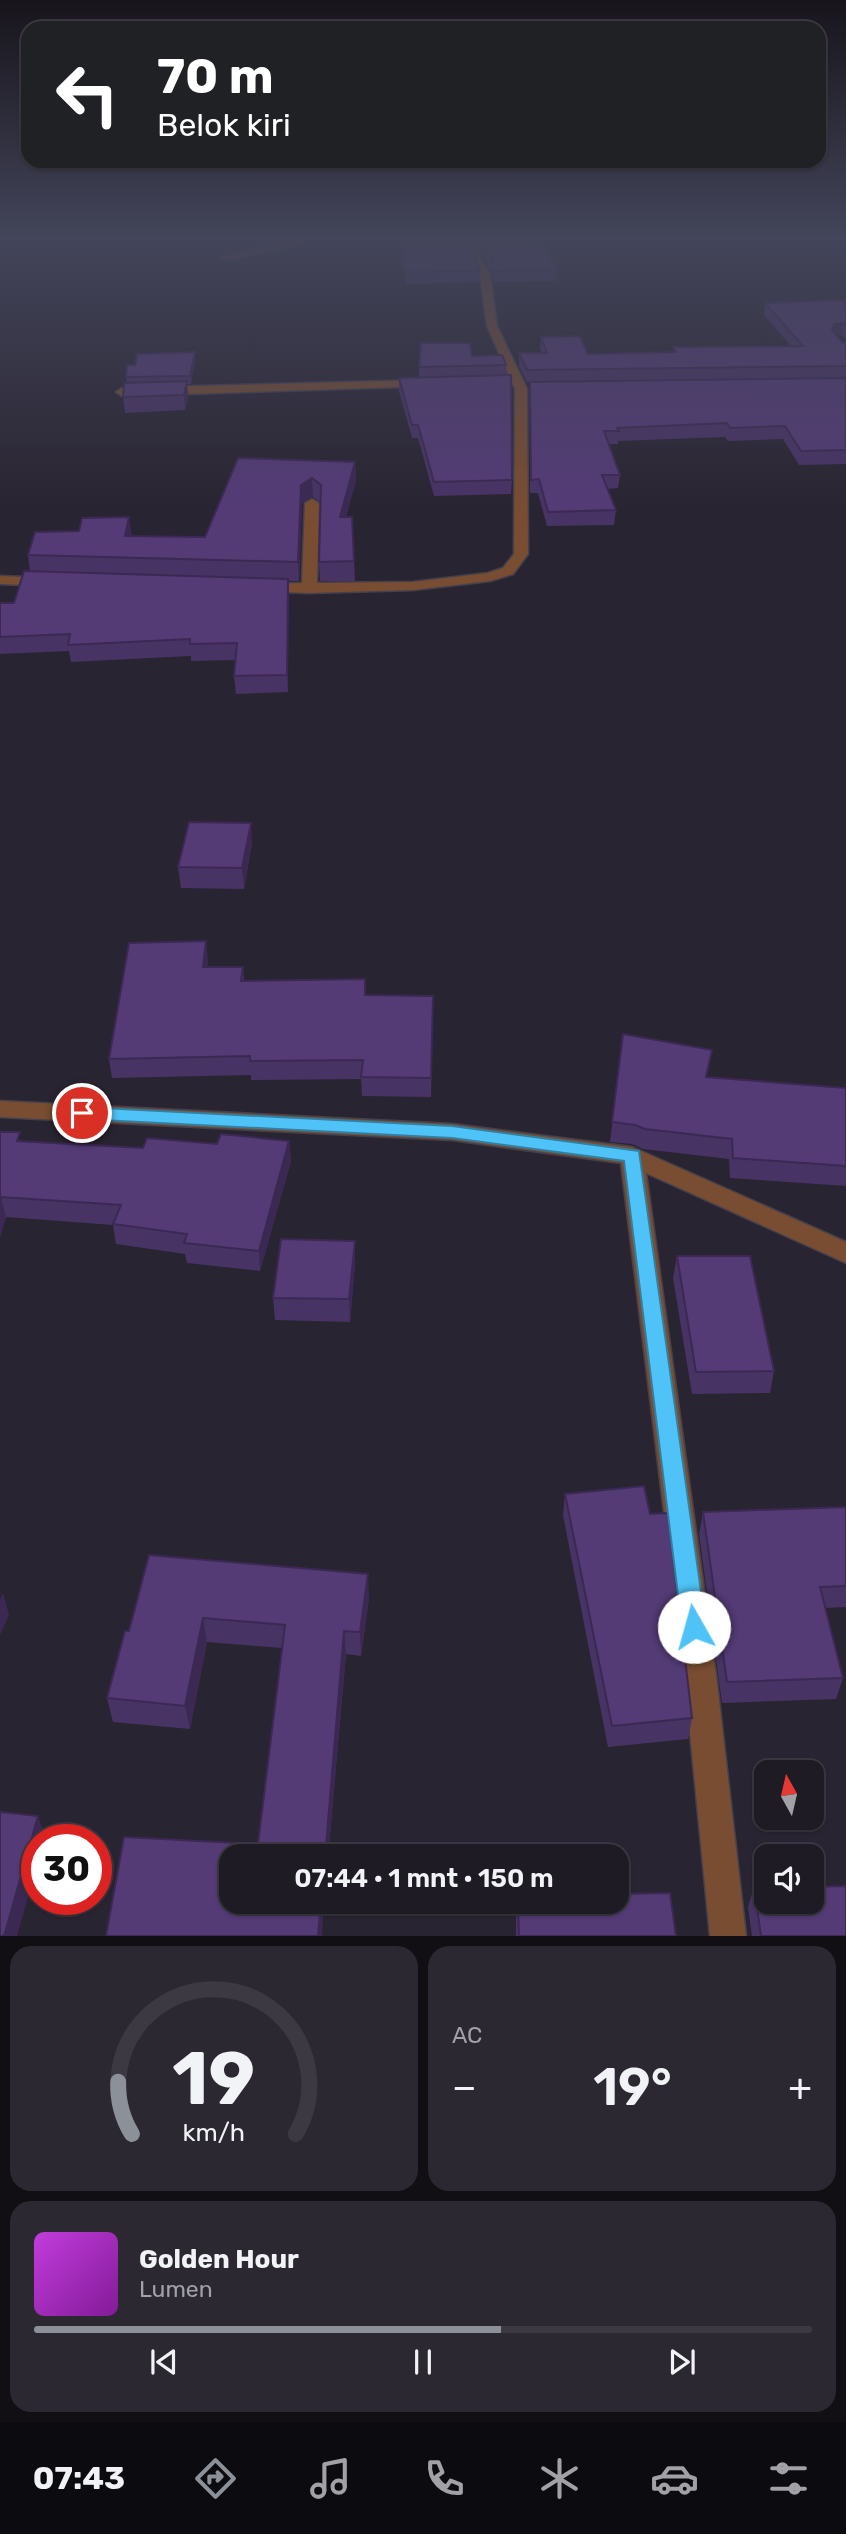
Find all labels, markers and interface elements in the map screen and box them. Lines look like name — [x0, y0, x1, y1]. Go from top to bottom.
text: 70 m — [157, 47, 274, 105]
icon: left — [42, 49, 133, 140]
text: Belok kiri — [157, 106, 291, 144]
pin — [52, 1083, 112, 1143]
icon: arrive — [63, 1094, 101, 1132]
position arrow — [657, 1590, 731, 1664]
north arrow — [754, 1760, 824, 1830]
map controls — [754, 1760, 824, 1914]
speed limit sign: 30 — [21, 1824, 112, 1915]
button: sound — [754, 1844, 824, 1914]
text: 07:44 · 1 mnt · 150 m — [294, 1863, 554, 1894]
text: AC — [452, 2021, 482, 2049]
text: 19 — [173, 2037, 255, 2123]
text: 19° — [593, 2056, 672, 2118]
text: − — [452, 2064, 477, 2110]
text: + — [788, 2064, 812, 2110]
text: km/h — [183, 2118, 245, 2147]
text: Golden Hour — [139, 2244, 299, 2275]
text: Lumen — [139, 2275, 213, 2303]
icon: previous — [145, 2343, 183, 2381]
icon: pause — [404, 2343, 442, 2381]
icon: next — [663, 2343, 701, 2381]
icon: directions — [191, 2454, 240, 2503]
icon: music — [306, 2454, 355, 2503]
icon: phone — [420, 2454, 469, 2503]
icon: climate — [535, 2454, 584, 2503]
icon: car — [650, 2454, 699, 2503]
icon: filters — [764, 2454, 813, 2503]
text: 07:43 — [33, 2459, 125, 2497]

